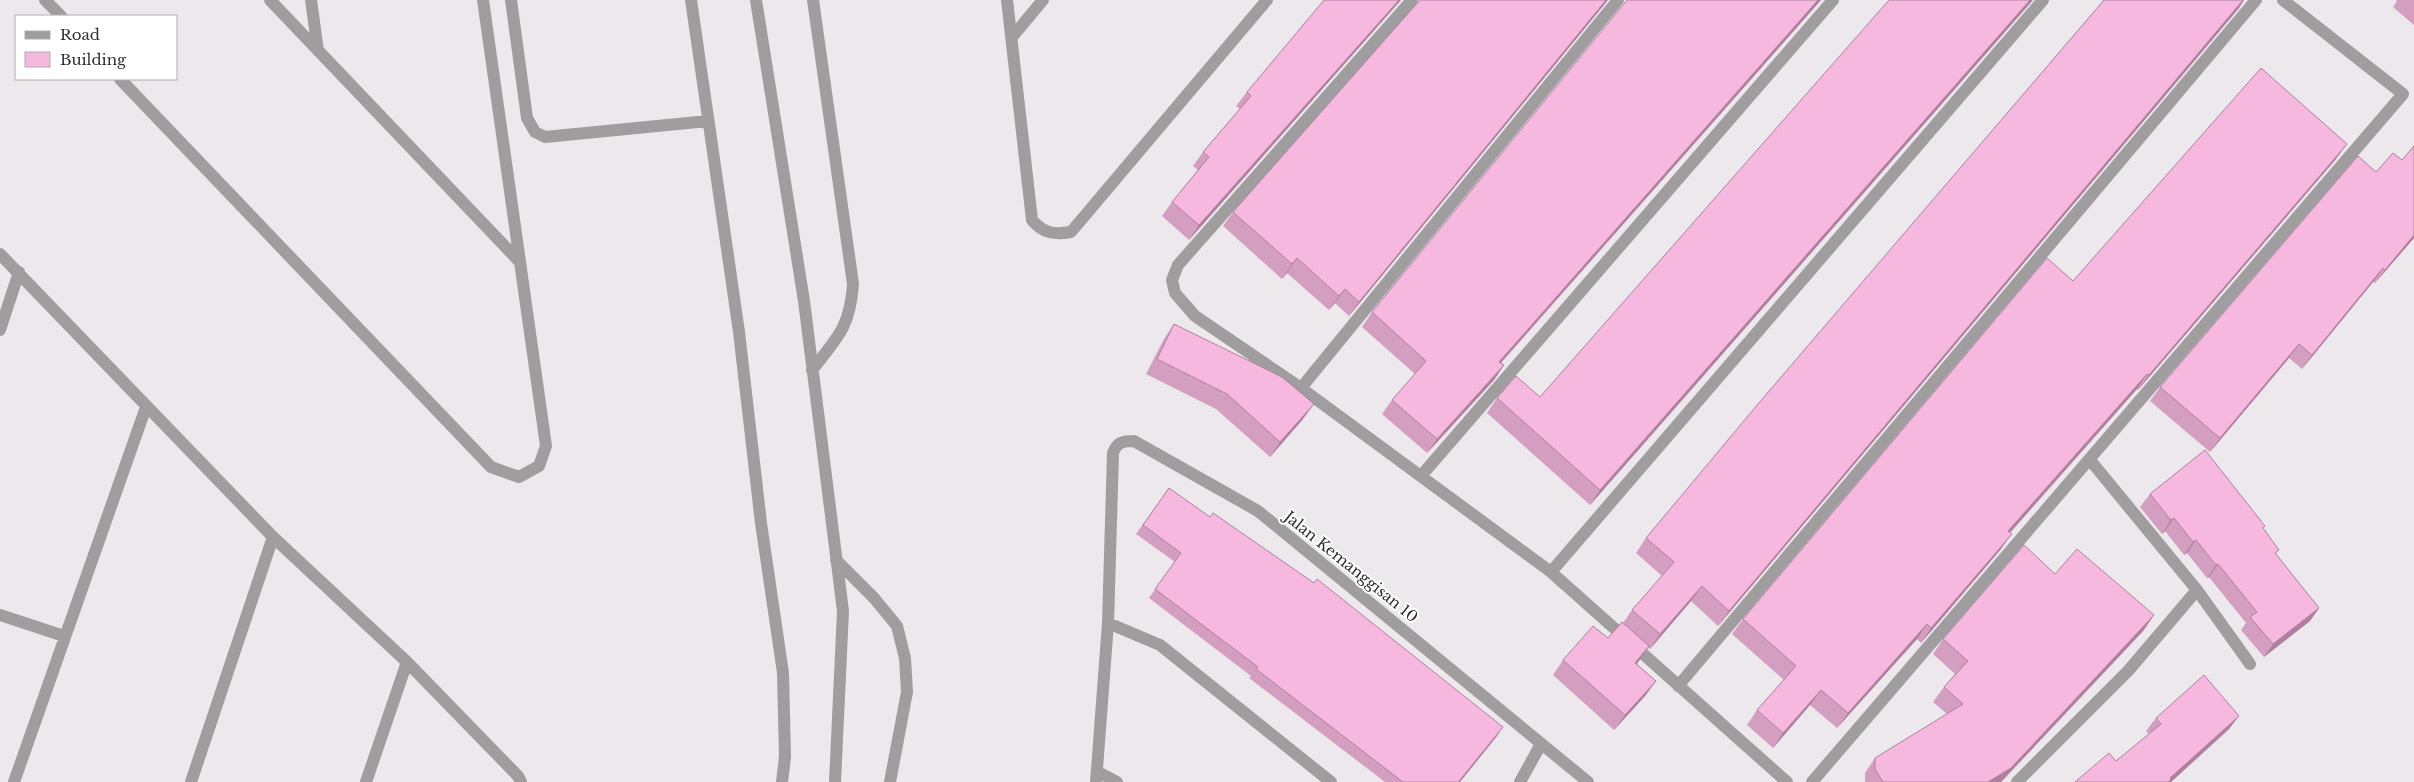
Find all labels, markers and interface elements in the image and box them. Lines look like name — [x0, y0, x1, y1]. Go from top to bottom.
legend — [15, 15, 178, 80]
text: Road — [60, 25, 100, 44]
text: Building — [60, 50, 127, 69]
street label: Jalan Kemanggisan 10 — [1279, 506, 1422, 626]

